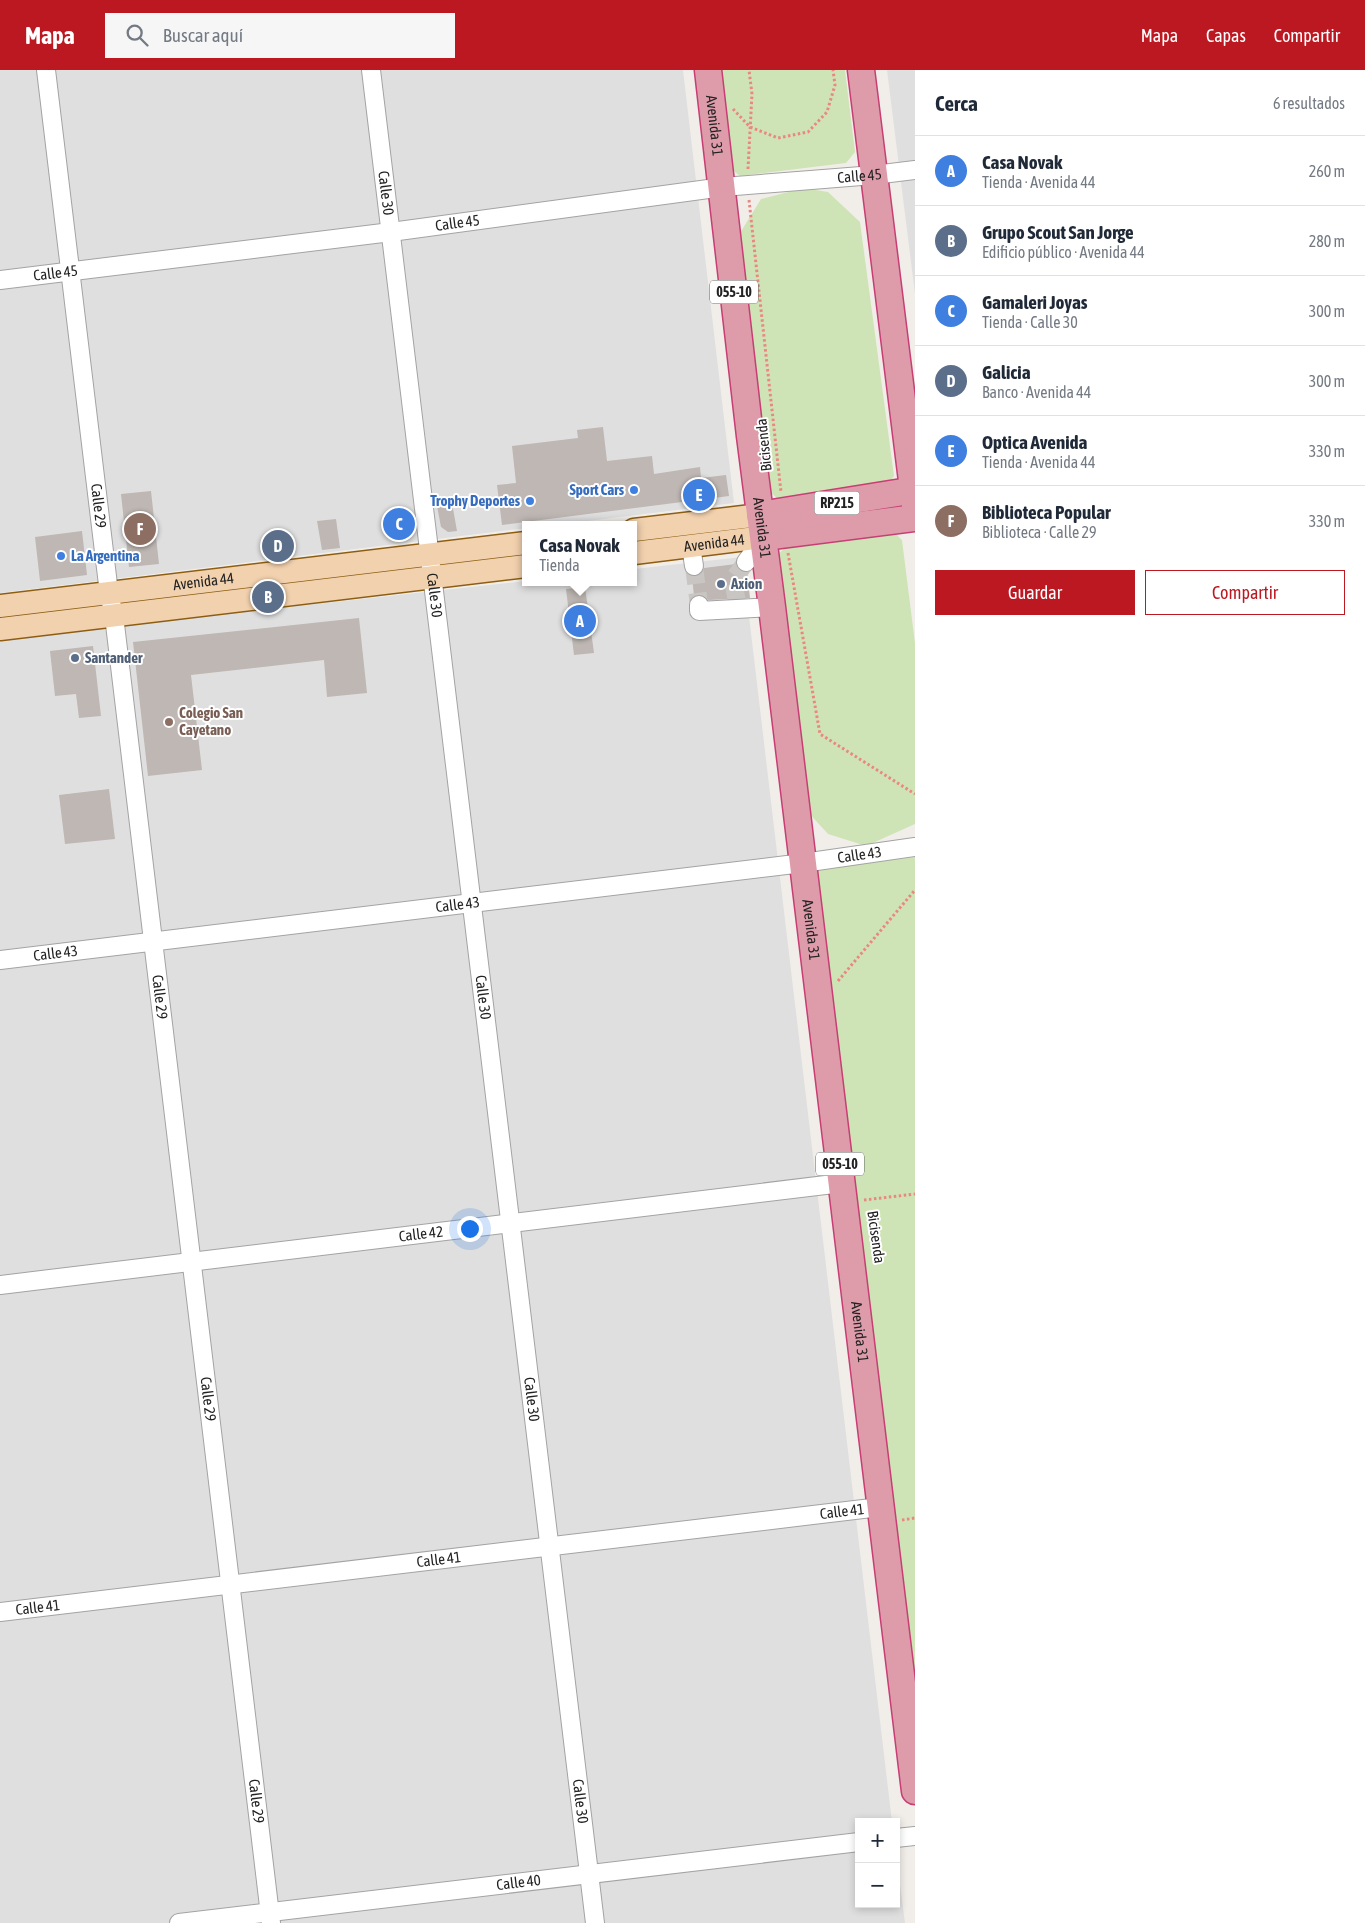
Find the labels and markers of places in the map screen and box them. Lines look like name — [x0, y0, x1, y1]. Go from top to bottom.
pin: E — [683, 476, 715, 514]
place label: Sport Cars — [569, 481, 625, 498]
marker: Sport Cars — [628, 484, 640, 496]
place label: Trophy Deportes — [430, 492, 521, 509]
marker: Trophy Deportes — [524, 495, 536, 507]
pin: C — [383, 505, 415, 543]
pin: F — [124, 510, 156, 548]
pin: D — [262, 527, 294, 565]
place label: La Argentina — [71, 547, 139, 564]
marker: La Argentina — [55, 550, 67, 562]
place label: Axion — [730, 575, 762, 592]
pin: B — [252, 578, 284, 616]
marker: Axion — [715, 578, 727, 590]
pin: A — [564, 602, 596, 640]
place label: Santander — [85, 649, 143, 666]
marker: Santander — [69, 652, 81, 664]
place label: Colegio San Cayetano — [179, 704, 243, 738]
marker: Colegio San Cayetano — [163, 716, 175, 728]

